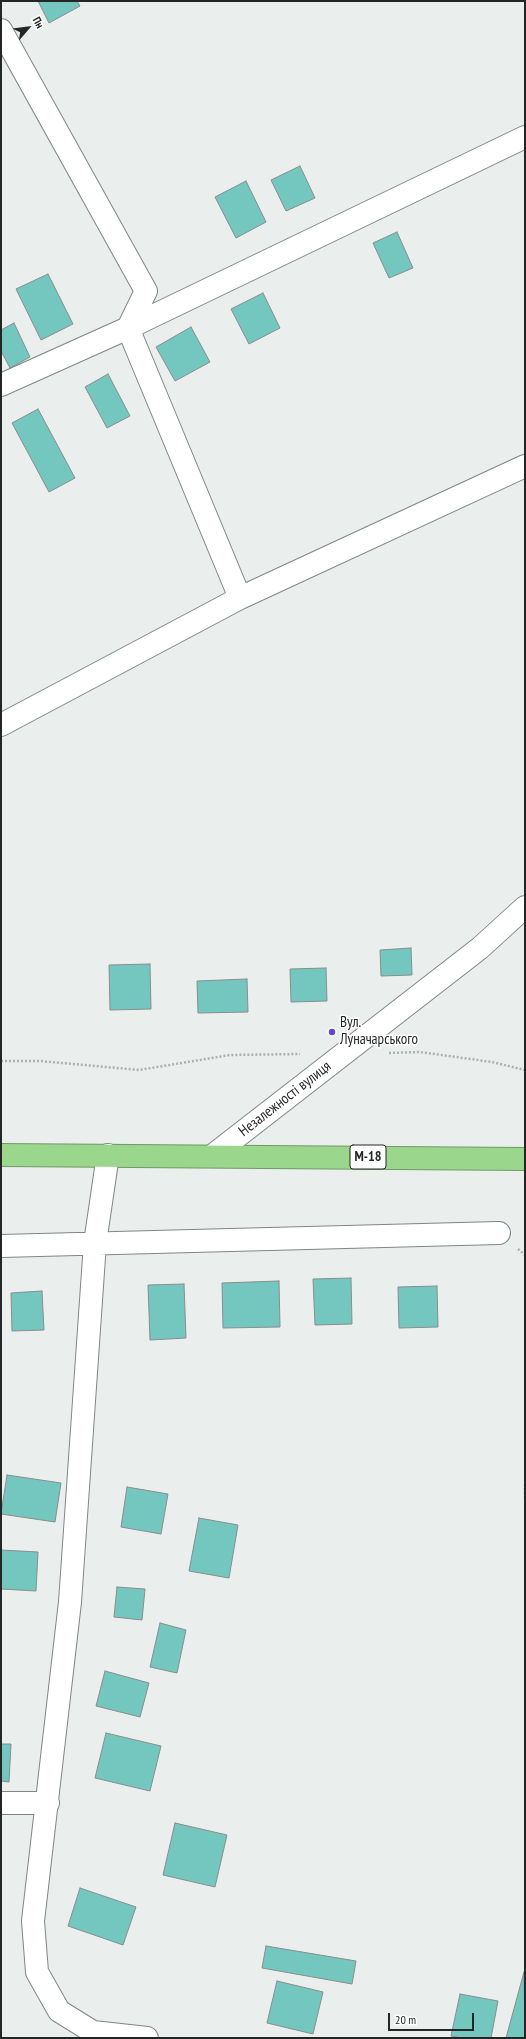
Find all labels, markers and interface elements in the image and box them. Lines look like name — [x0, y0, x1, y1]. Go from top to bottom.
north arrow — [8, 8, 48, 48]
text: Пн — [30, 14, 47, 30]
place label: Вул. Луначарського — [340, 1014, 418, 1049]
marker: Вул. Луначарського — [327, 1027, 337, 1037]
street label: Незалежності вулиця — [235, 1057, 335, 1141]
road number: М-18 — [350, 1145, 386, 1169]
scale bar — [390, 2005, 476, 2031]
text: 20 m — [395, 2012, 416, 2027]

